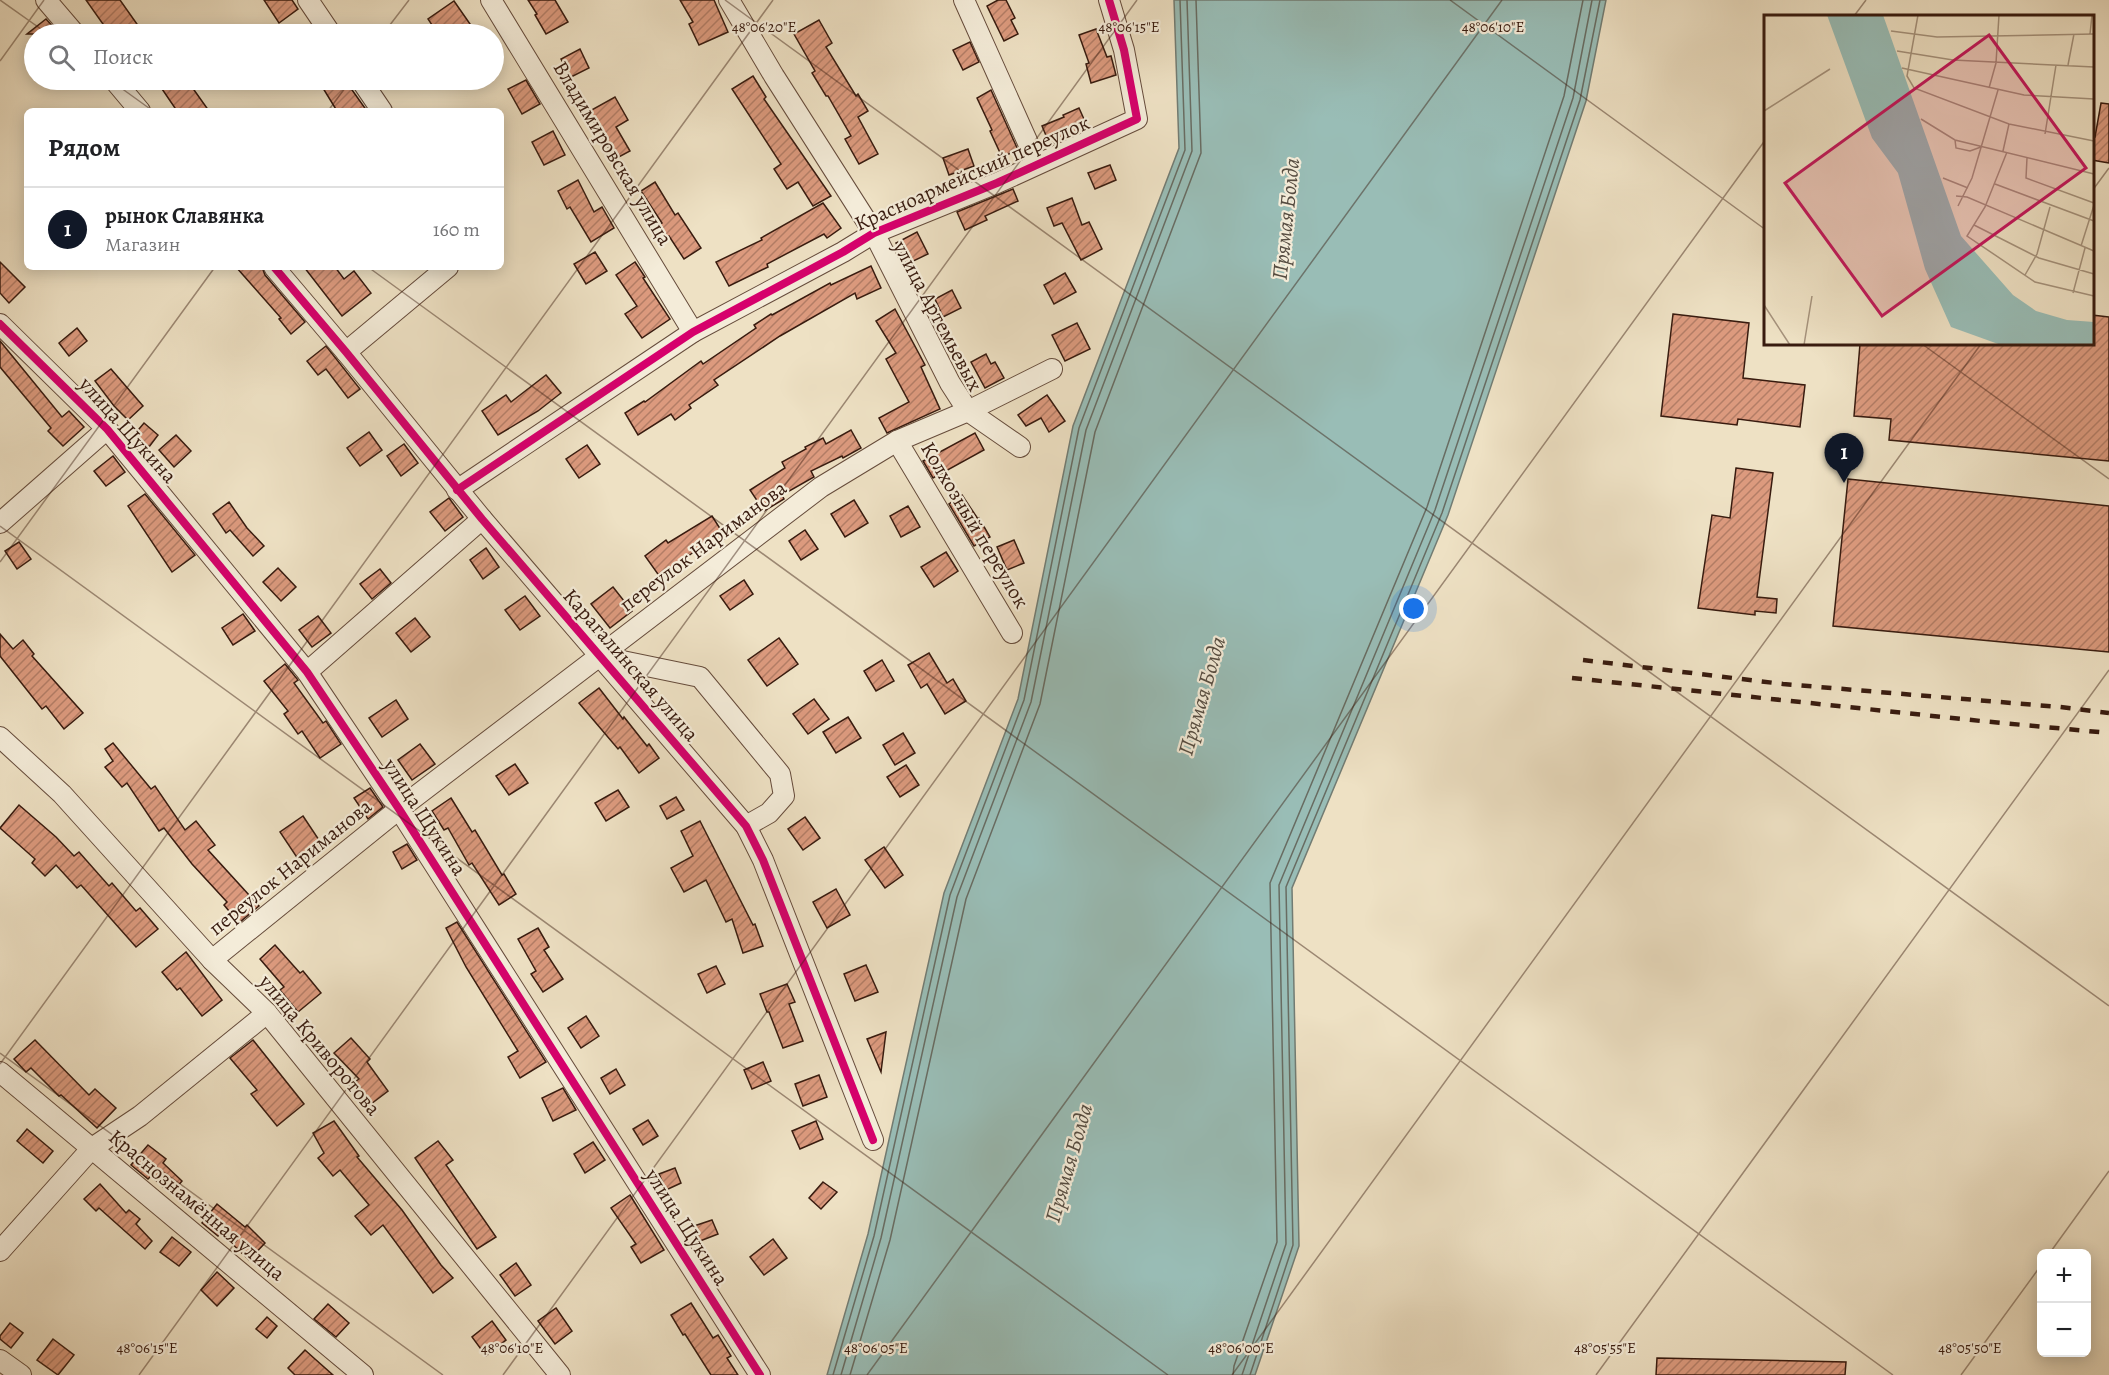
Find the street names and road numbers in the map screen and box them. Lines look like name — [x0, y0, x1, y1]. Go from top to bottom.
street label: Владимировская улица — [547, 56, 679, 251]
street label: Красноармейский переулок — [850, 108, 1094, 238]
street label: улица Артемьевых — [886, 235, 990, 397]
street label: улица Щукина — [72, 370, 183, 489]
street label: Колхозный переулок — [914, 437, 1036, 614]
street label: переулок Нариманова — [614, 474, 793, 618]
street label: Карагалинская улица — [557, 583, 705, 748]
street label: улица Щукина — [376, 752, 473, 881]
street label: переулок Нариманова — [203, 792, 378, 942]
street label: улица Криворотова — [252, 968, 387, 1122]
street label: Краснознамённая улица — [103, 1123, 291, 1287]
street label: улица Щукина — [638, 1162, 735, 1291]

